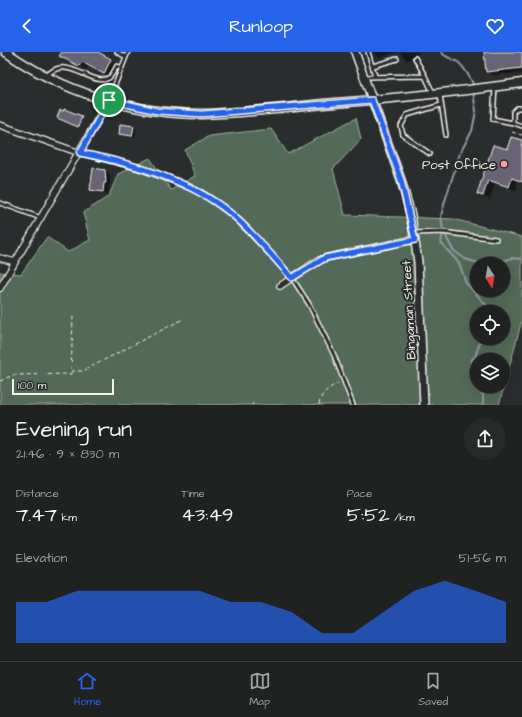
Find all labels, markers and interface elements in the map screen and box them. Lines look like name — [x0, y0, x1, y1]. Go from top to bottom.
text: Runloop — [229, 14, 293, 39]
icon: back — [16, 15, 38, 37]
icon: heart — [484, 15, 506, 37]
pin — [92, 83, 126, 117]
icon: arrive — [98, 89, 120, 111]
place label: Post Office — [422, 156, 496, 174]
marker: Post Office — [499, 159, 509, 169]
north arrow — [470, 257, 510, 297]
map controls — [470, 257, 510, 393]
street label: Bingaman Street — [397, 259, 422, 360]
button: locate — [470, 305, 510, 345]
button: layers — [470, 353, 510, 393]
scale bar — [12, 377, 114, 396]
text: 100 m — [18, 378, 46, 393]
text: Evening run — [16, 414, 132, 445]
button: share — [464, 418, 506, 460]
text: 21:46 · 9 × 830 m — [16, 445, 119, 463]
text: Distance — [16, 486, 59, 501]
text: Time — [181, 486, 204, 501]
text: Pace — [347, 486, 372, 501]
text: 7.47 — [16, 501, 57, 529]
text: 43:49 — [181, 501, 233, 529]
text: 5:52 — [347, 501, 390, 529]
text: km — [57, 510, 77, 525]
text: /km — [390, 510, 415, 525]
text: Elevation — [16, 549, 67, 567]
text: 51–56 m — [458, 549, 506, 567]
tab: Home — [74, 670, 101, 709]
tab: Map — [249, 670, 271, 709]
tab: Saved — [418, 670, 448, 709]

